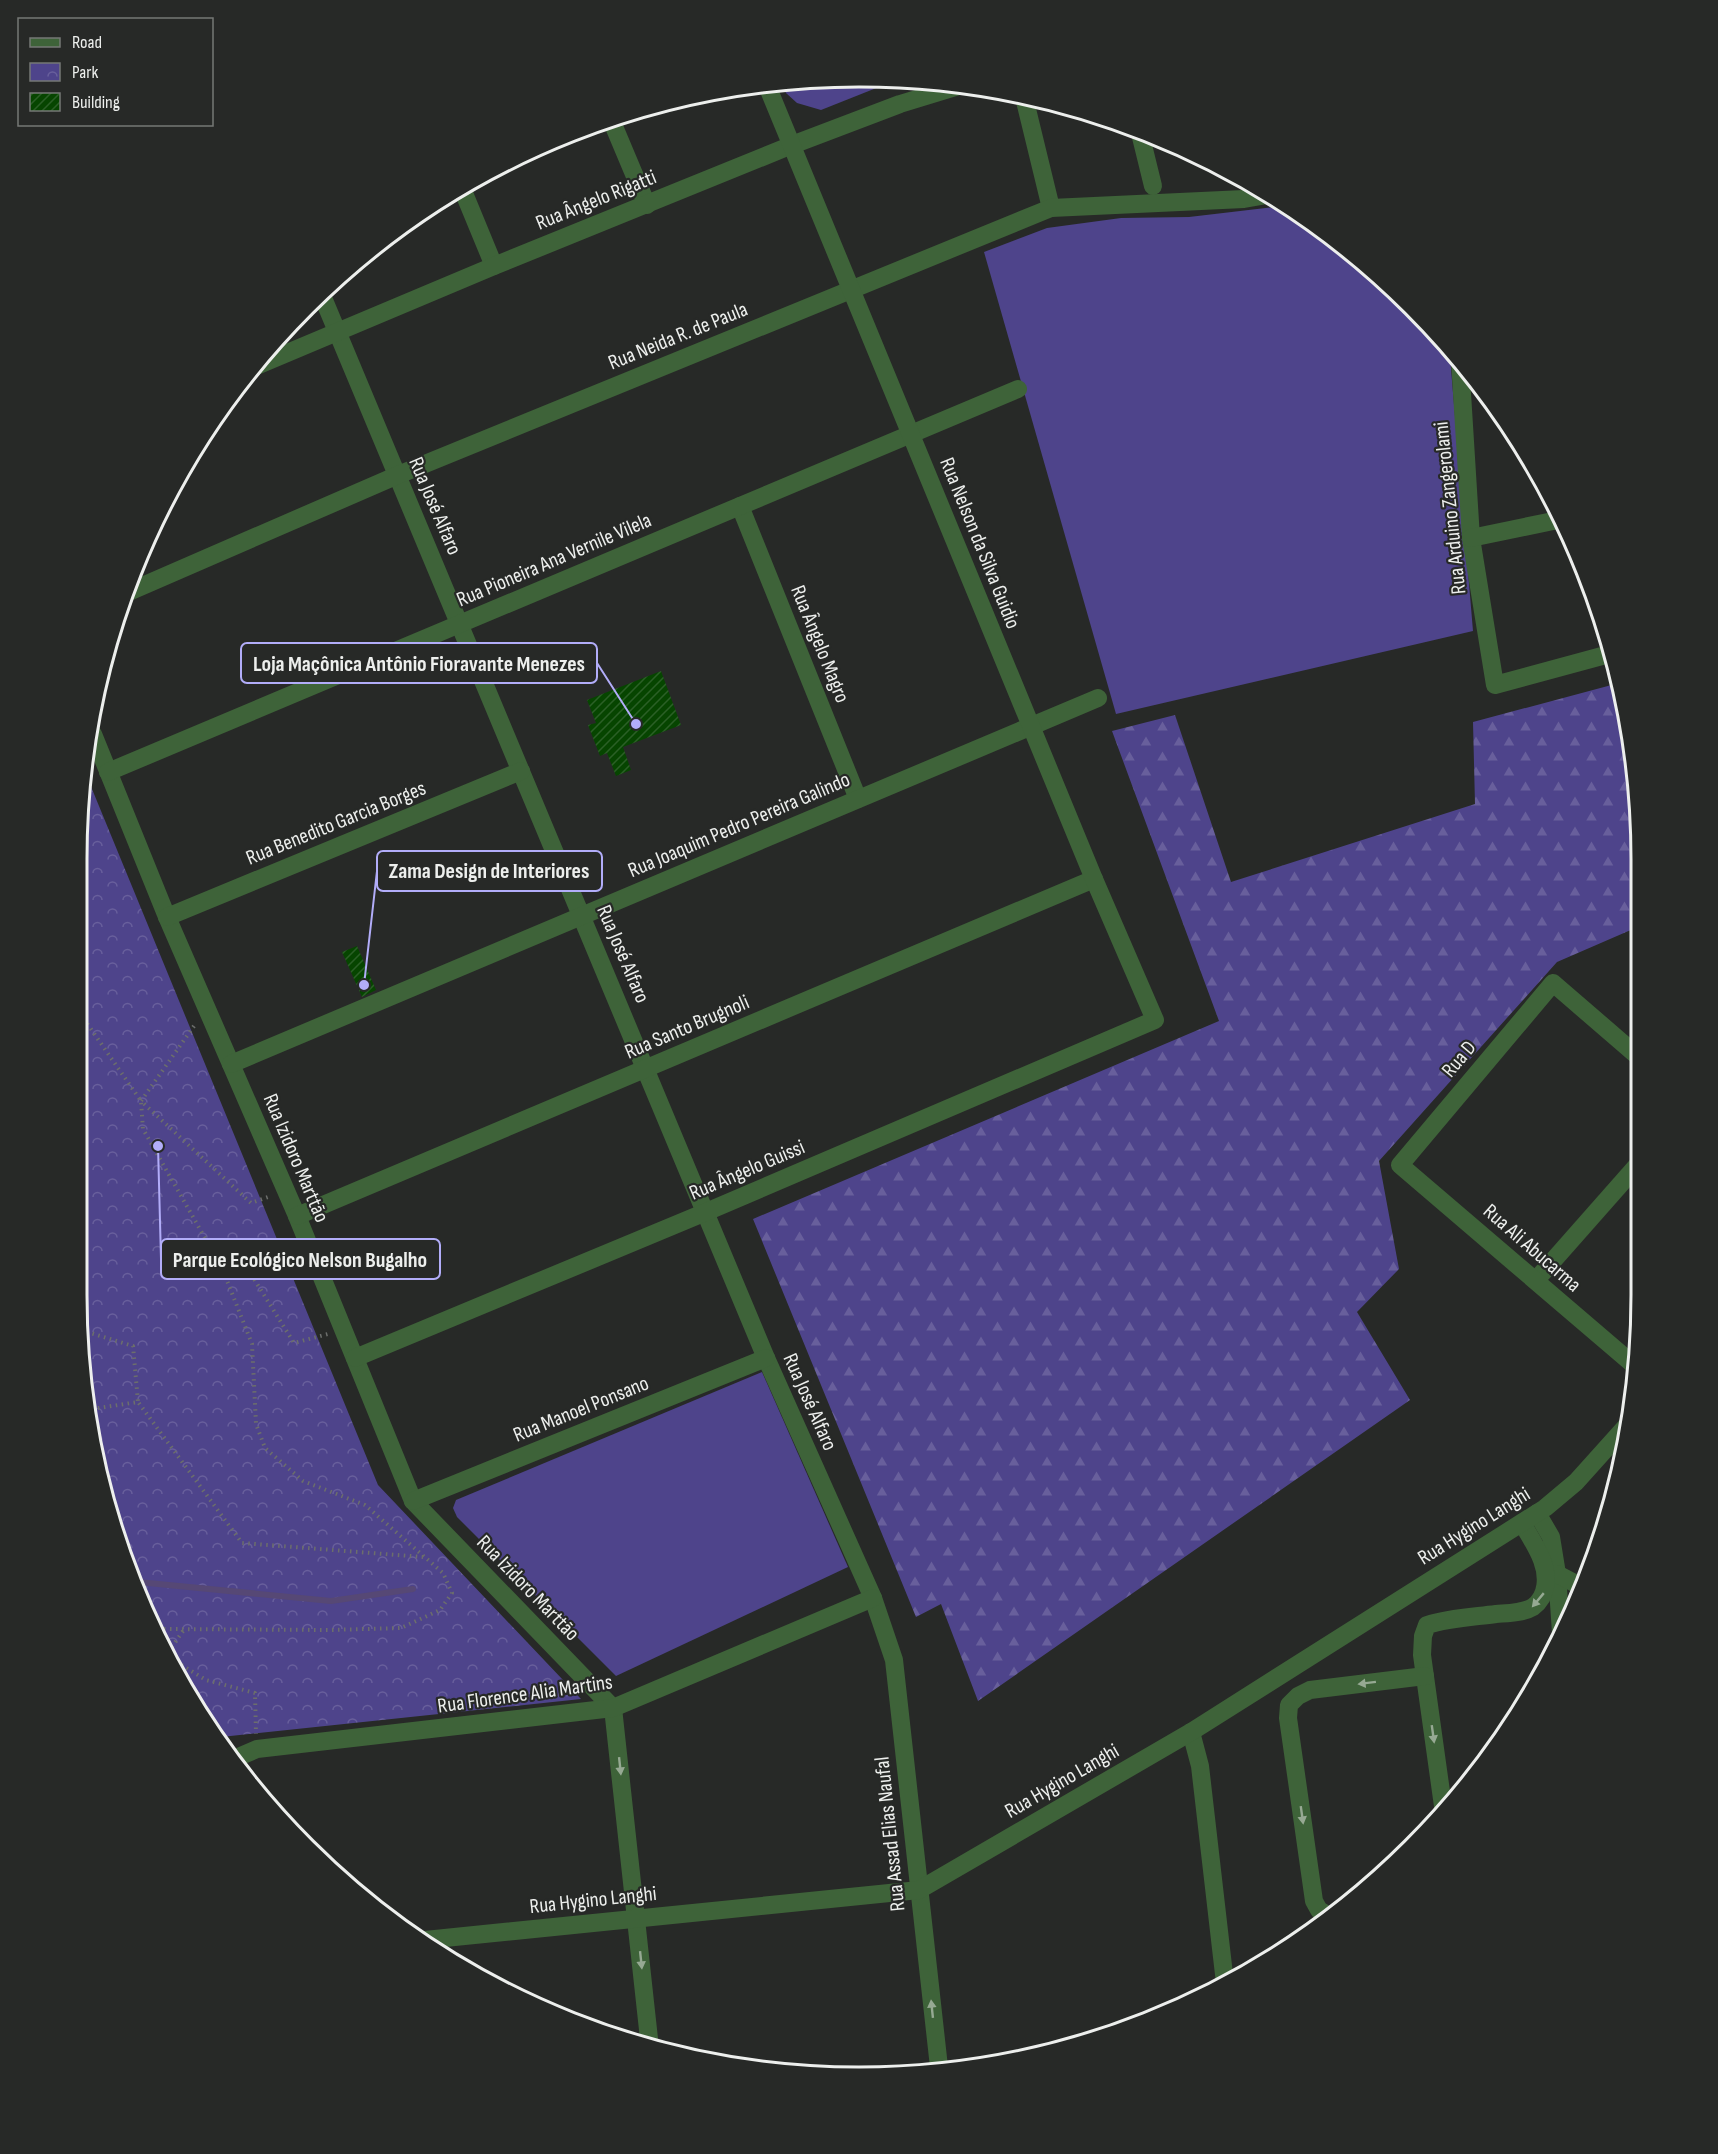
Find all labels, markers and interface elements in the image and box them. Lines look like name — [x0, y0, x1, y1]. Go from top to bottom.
legend — [18, 18, 213, 126]
text: Road — [72, 32, 102, 53]
text: Park — [72, 62, 98, 83]
text: Building — [72, 92, 120, 113]
street label: Rua Ângelo Rigatti — [532, 165, 660, 235]
street label: Rua Neida R. de Paula — [605, 297, 751, 375]
street label: Rua Arduino Zangerolami — [1428, 420, 1472, 596]
street label: Rua José Alfaro — [403, 453, 467, 559]
street label: Rua Nelson da Silva Guidio — [934, 454, 1026, 632]
street label: Rua Pioneira Ana Vernile Vilela — [453, 508, 655, 612]
street label: Rua Ângelo Magro — [785, 582, 855, 706]
callout: Loja Maçônica Antônio Fioravante Menezes — [241, 643, 597, 683]
text: Loja Maçônica Antônio Fioravante Menezes — [253, 651, 585, 678]
street label: Rua Joaquim Pedro Pereira Galindo — [624, 767, 854, 883]
street label: Rua Benedito Garcia Borges — [242, 775, 430, 871]
callout: Zama Design de Interiores — [377, 851, 602, 891]
text: Zama Design de Interiores — [389, 858, 589, 885]
street label: Rua José Alfaro — [591, 901, 655, 1007]
street label: Rua Santo Brugnoli — [621, 990, 753, 1064]
street label: Rua D — [1436, 1036, 1482, 1082]
street label: Rua Izidoro Marttão — [258, 1090, 334, 1226]
street label: Rua Ângelo Guissi — [686, 1134, 808, 1206]
street label: Rua Ali Abucarma — [1478, 1199, 1586, 1297]
callout: Parque Ecológico Nelson Bugalho — [161, 1239, 440, 1279]
text: Parque Ecológico Nelson Bugalho — [173, 1247, 427, 1274]
street label: Rua José Alfaro — [777, 1350, 843, 1454]
street label: Rua Manoel Ponsano — [510, 1370, 652, 1448]
street label: Rua Hygino Langhi — [1413, 1482, 1535, 1570]
street label: Rua Izidoro Marttão — [471, 1530, 585, 1646]
one-way arrow — [1531, 1592, 1544, 1608]
street label: Rua Florence Alia Martins — [436, 1669, 614, 1719]
one-way arrow — [1357, 1679, 1376, 1688]
one-way arrow — [1428, 1724, 1437, 1743]
street label: Rua Hygino Langhi — [1000, 1738, 1124, 1824]
street label: Rua Assad Elias Naufal — [869, 1756, 911, 1912]
one-way arrow — [615, 1757, 625, 1776]
one-way arrow — [1297, 1806, 1306, 1825]
street label: Rua Hygino Langhi — [528, 1881, 658, 1919]
one-way arrow — [636, 1951, 646, 1970]
one-way arrow — [927, 1999, 937, 2018]

